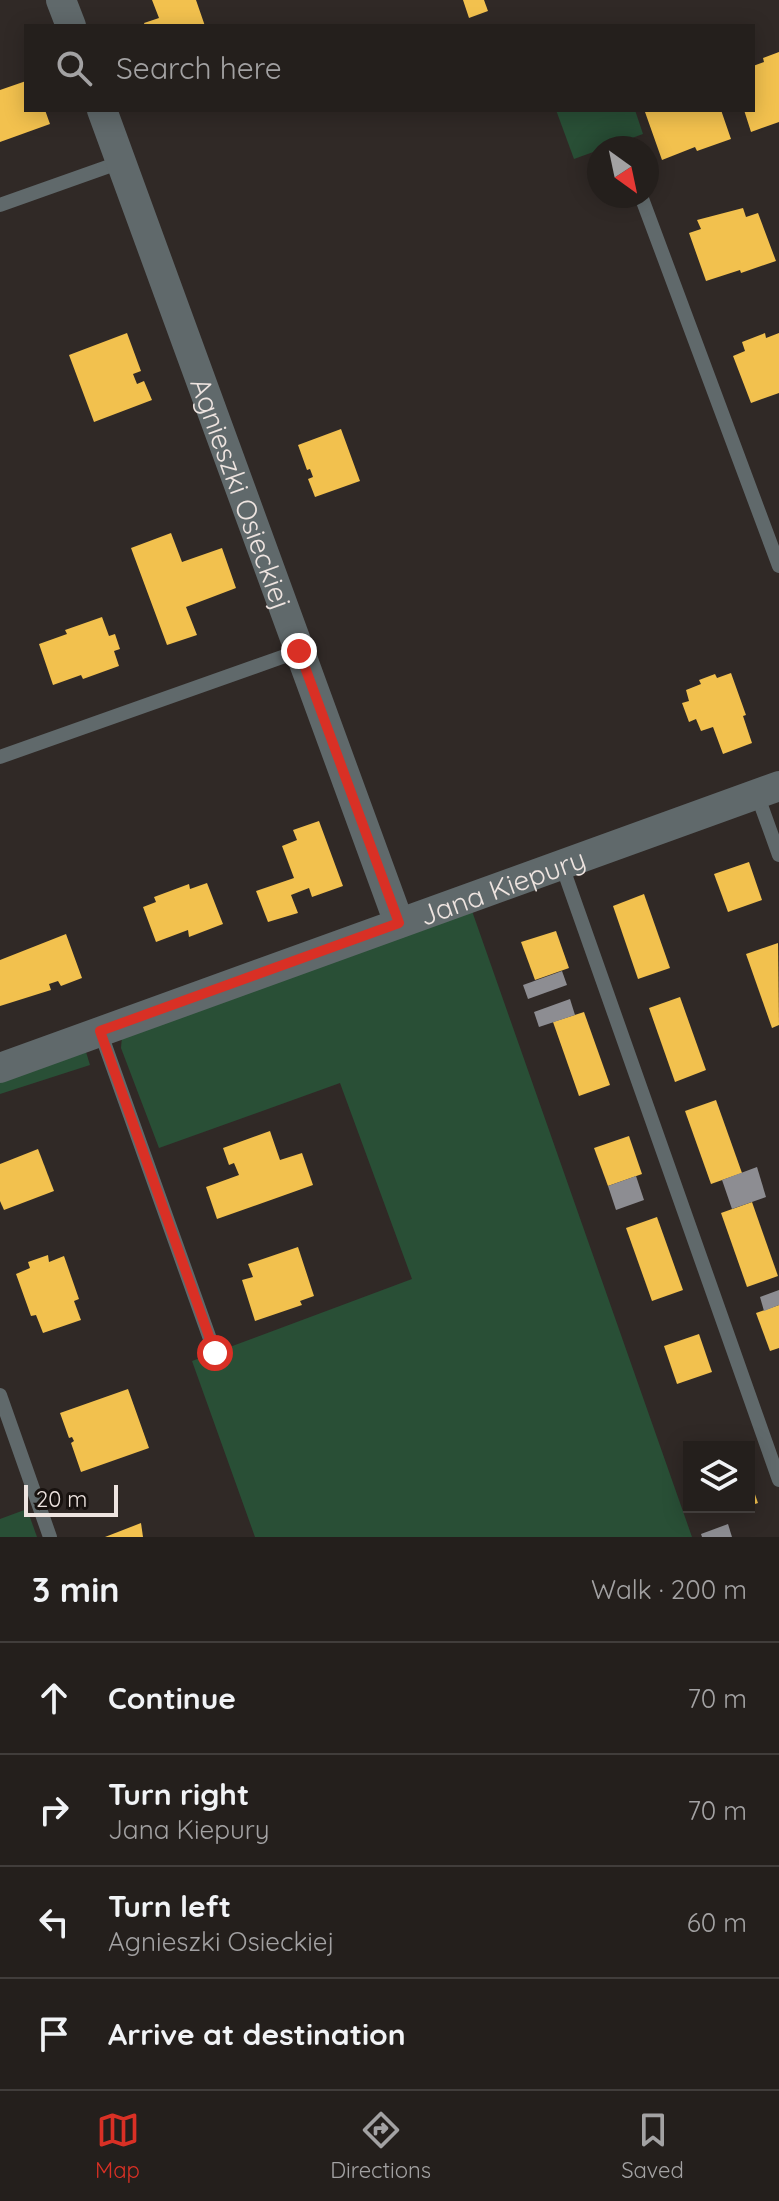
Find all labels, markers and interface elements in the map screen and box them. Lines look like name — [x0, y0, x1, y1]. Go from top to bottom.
search box — [24, 24, 755, 112]
icon: search — [52, 46, 96, 90]
text: Search here — [116, 49, 282, 87]
north arrow — [587, 136, 659, 208]
street label: Agnieszki Osieckiej — [184, 373, 300, 614]
route end — [281, 633, 317, 669]
street label: Jana Kiepury — [414, 840, 590, 932]
route start — [197, 1335, 233, 1371]
map controls — [683, 1441, 755, 1513]
button: layers — [683, 1441, 755, 1513]
scale bar — [24, 1481, 118, 1517]
text: 20 m — [36, 1485, 87, 1513]
text: 3 min — [32, 1568, 119, 1611]
text: Walk · 200 m — [591, 1573, 747, 1606]
icon: ahead — [32, 1676, 76, 1720]
text: Continue — [108, 1679, 236, 1717]
text: 70 m — [687, 1682, 747, 1715]
text: Turn right — [108, 1775, 249, 1813]
icon: right — [32, 1788, 76, 1832]
text: 70 m — [687, 1794, 747, 1827]
text: Jana Kiepury — [108, 1813, 270, 1846]
text: Turn left — [108, 1887, 231, 1925]
icon: left — [32, 1900, 76, 1944]
text: 60 m — [687, 1906, 747, 1939]
text: Agnieszki Osieckiej — [108, 1925, 335, 1958]
icon: arrive — [32, 2012, 76, 2056]
text: Arrive at destination — [108, 2015, 406, 2053]
tab: Map — [95, 2108, 140, 2184]
tab: Directions — [330, 2108, 431, 2184]
tab: Saved — [621, 2108, 684, 2184]

